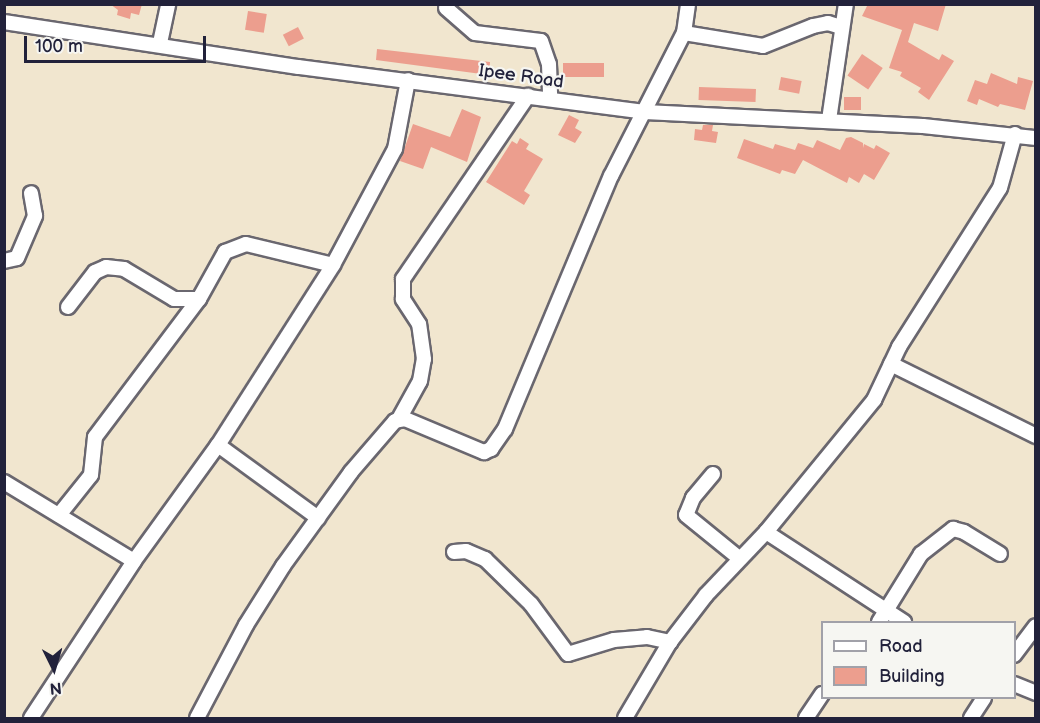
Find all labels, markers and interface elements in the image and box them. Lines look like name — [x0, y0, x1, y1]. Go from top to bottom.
scale bar — [27, 24, 208, 62]
text: 100 m — [35, 36, 83, 57]
street label: Ipee Road — [477, 60, 565, 94]
legend — [821, 621, 1016, 699]
text: Road — [879, 636, 923, 657]
north arrow — [24, 639, 84, 699]
text: Building — [879, 666, 945, 687]
text: N — [49, 677, 62, 697]

